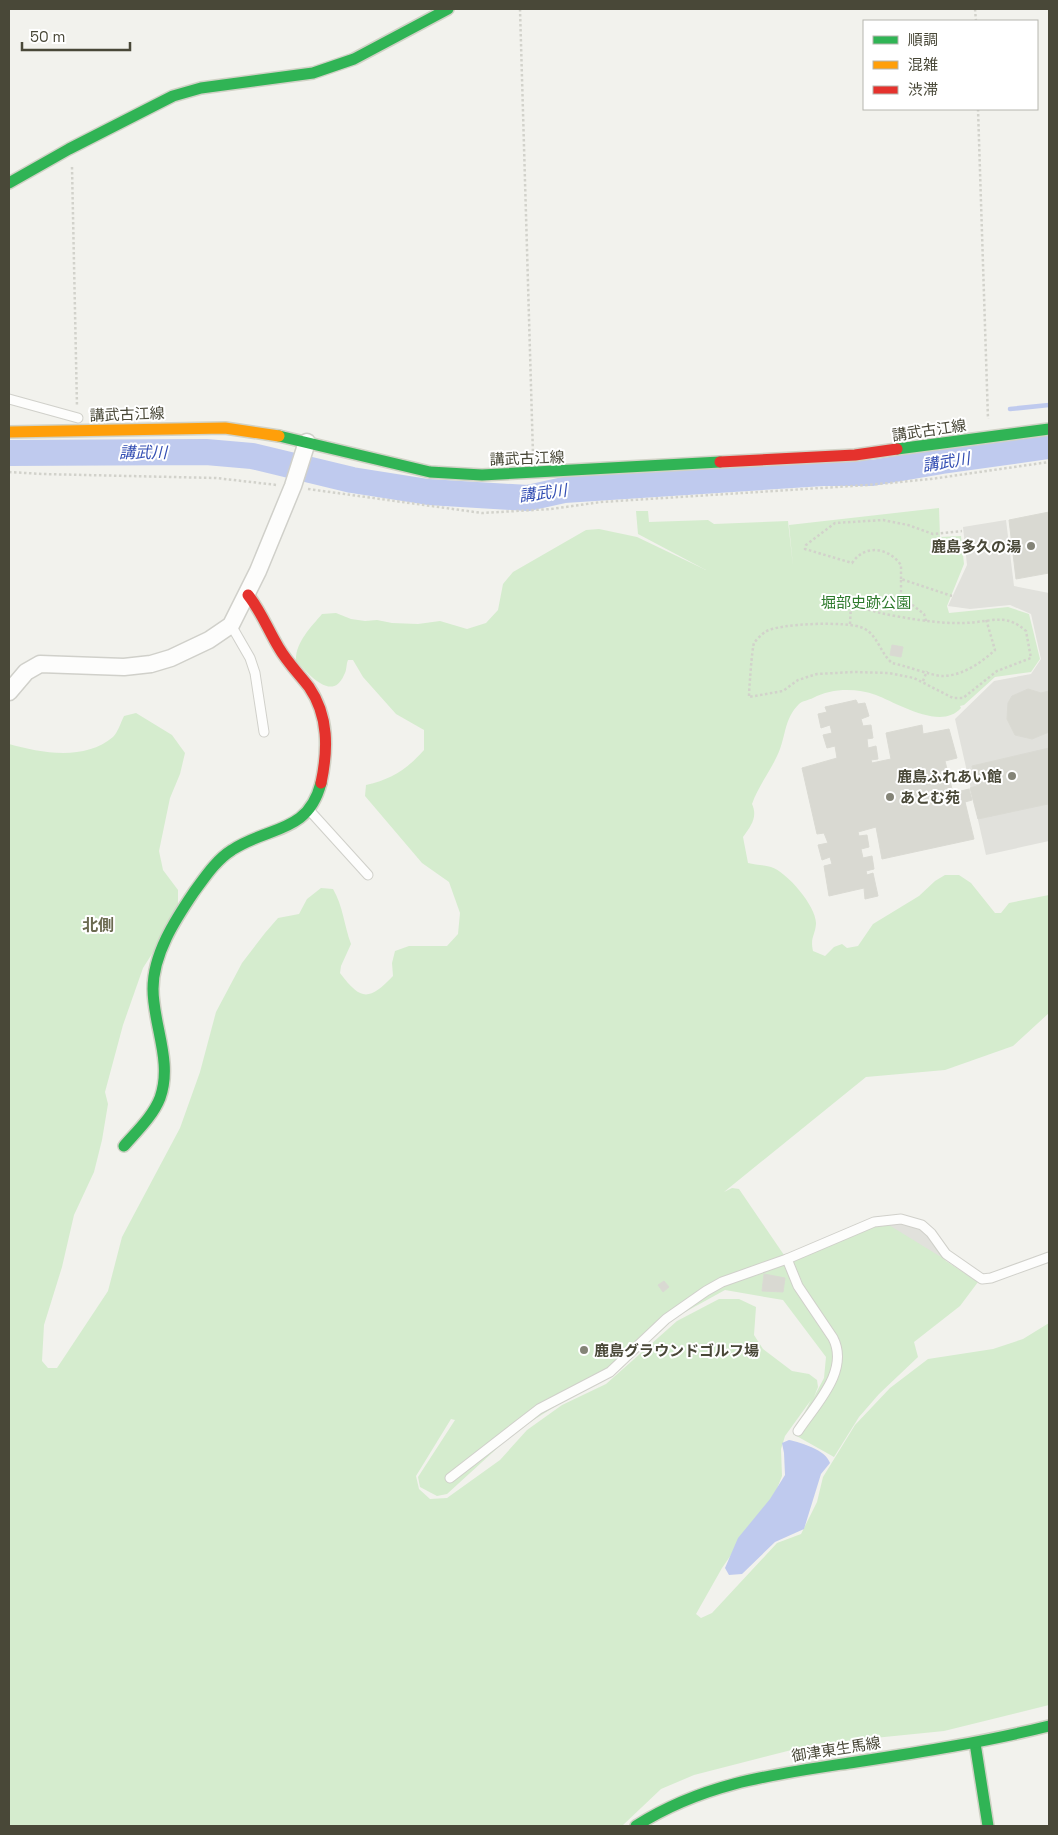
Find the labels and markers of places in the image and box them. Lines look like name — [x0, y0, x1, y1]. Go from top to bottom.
place label: 鹿島多久の湯 — [931, 537, 1021, 556]
marker: 鹿島多久の湯 — [1025, 540, 1037, 552]
place label: 鹿島ふれあい館 — [897, 767, 1002, 786]
marker: 鹿島ふれあい館 — [1006, 770, 1018, 782]
place label: あとむ苑 — [900, 788, 960, 807]
marker: あとむ苑 — [884, 791, 896, 803]
place label: 鹿島グラウンドゴルフ場 — [594, 1341, 759, 1360]
marker: 鹿島グラウンドゴルフ場 — [578, 1344, 590, 1356]

